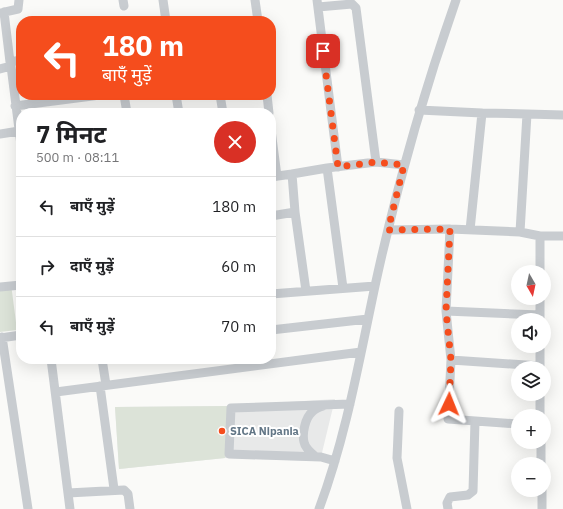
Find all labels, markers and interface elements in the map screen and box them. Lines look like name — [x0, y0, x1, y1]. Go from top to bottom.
text: 180 m — [102, 27, 184, 64]
icon: left — [36, 32, 88, 84]
pin — [306, 34, 340, 68]
icon: arrive — [312, 40, 334, 62]
text: बाएँ मुड़ें — [102, 63, 152, 86]
text: 7 मिनट — [36, 118, 106, 150]
button: close — [214, 121, 256, 163]
text: 500 m · 08:11 — [36, 149, 119, 166]
icon: left — [36, 196, 58, 218]
text: बाएँ मुड़ें — [70, 196, 115, 215]
text: 180 m — [212, 197, 256, 216]
icon: right — [36, 256, 58, 278]
text: दाएँ मुड़ें — [70, 256, 114, 275]
text: 60 m — [221, 257, 256, 276]
north arrow — [511, 265, 551, 305]
map controls — [511, 265, 551, 497]
button: sound — [511, 313, 551, 353]
icon: left — [36, 316, 58, 338]
text: बाएँ मुड़ें — [70, 316, 115, 335]
text: 70 m — [221, 317, 256, 336]
button: layers — [511, 361, 551, 401]
position arrow — [428, 383, 470, 425]
button: + — [511, 409, 551, 449]
place label: SICA Nipania — [230, 424, 299, 438]
marker: SICA Nipania — [217, 426, 227, 436]
button: − — [511, 457, 551, 497]

